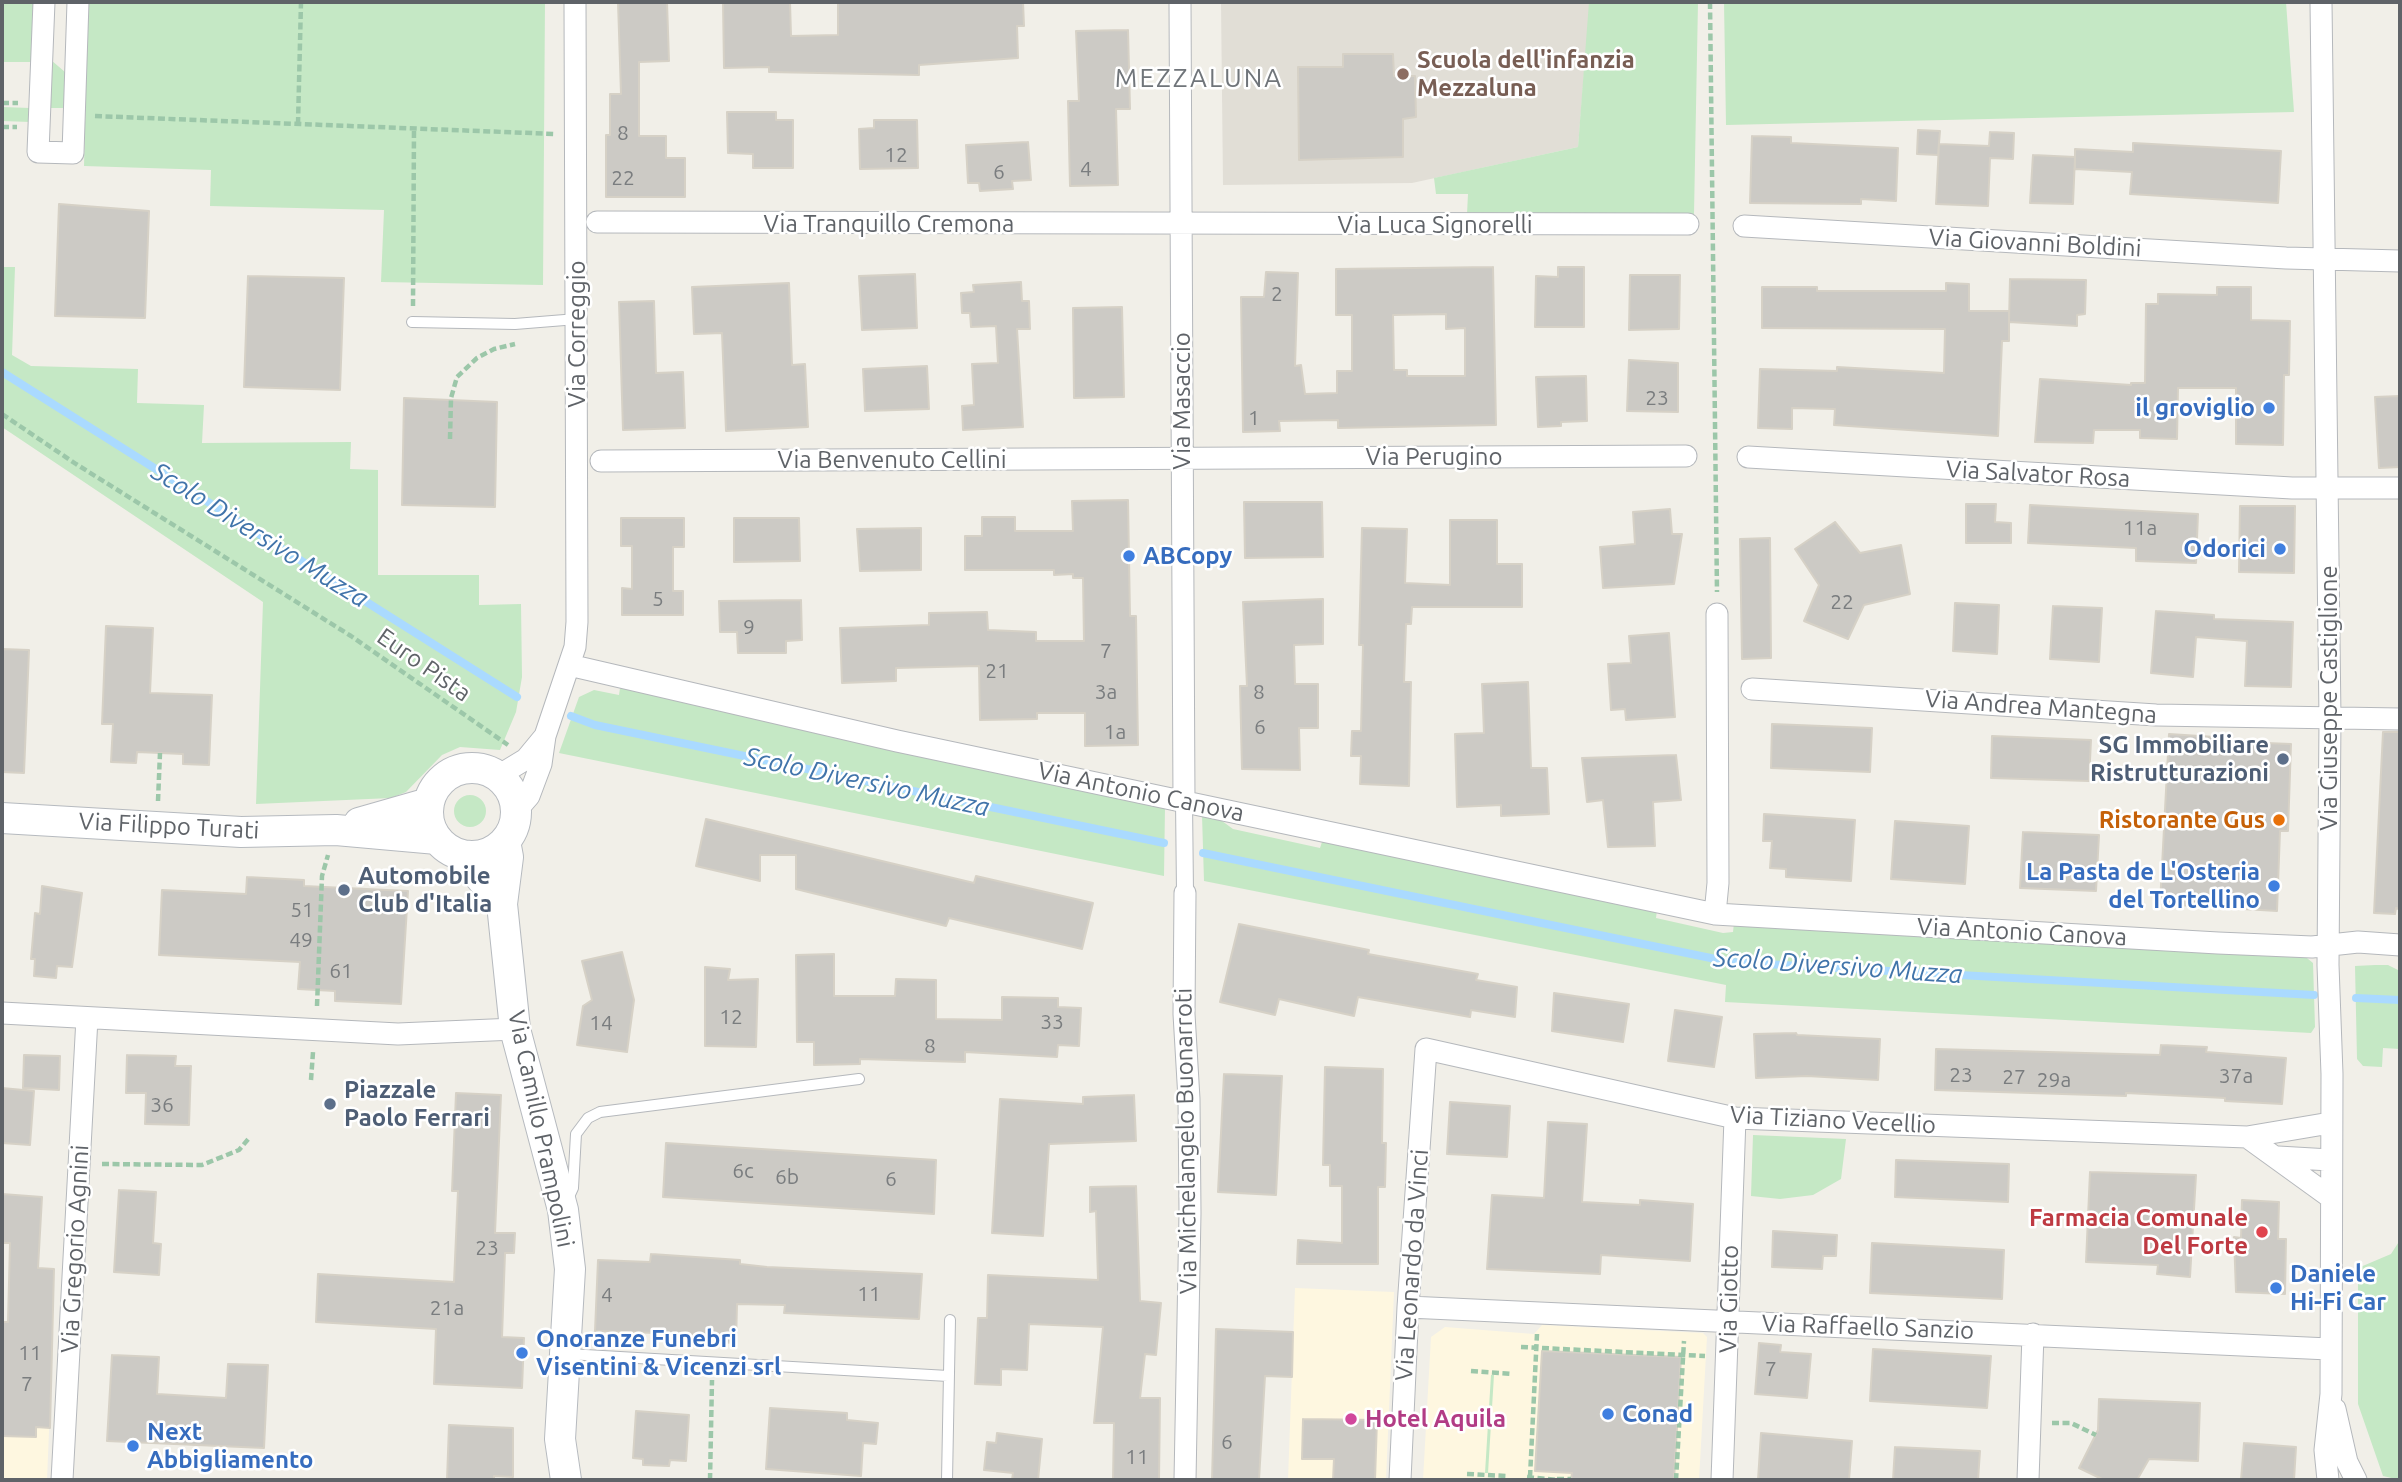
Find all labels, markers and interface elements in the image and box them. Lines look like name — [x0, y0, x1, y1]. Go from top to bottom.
place label: Scuola dell'infanzia Mezzaluna — [1417, 46, 1635, 102]
district label: MEZZALUNA — [1116, 62, 1282, 94]
marker: Scuola dell'infanzia Mezzaluna — [1395, 66, 1411, 82]
house number: 8 — [617, 120, 629, 146]
house number: 12 — [884, 142, 908, 168]
house number: 4 — [1080, 156, 1092, 182]
house number: 6 — [993, 159, 1005, 185]
house number: 22 — [611, 165, 635, 191]
street label: Via Tranquillo Cremona — [764, 210, 1014, 238]
street label: Via Luca Signorelli — [1337, 211, 1533, 239]
street label: Via Giovanni Boldini — [1928, 223, 2142, 263]
street label: Via Correggio — [563, 260, 591, 408]
house number: 2 — [1271, 281, 1283, 307]
street label: Via Masaccio — [1168, 332, 1196, 470]
house number: 23 — [1645, 385, 1669, 411]
place label: il groviglio — [2135, 394, 2255, 422]
marker: il groviglio — [2261, 400, 2277, 416]
house number: 1 — [1248, 405, 1260, 431]
street label: Via Perugino — [1366, 443, 1502, 471]
street label: Via Benvenuto Cellini — [778, 446, 1006, 474]
street label: Via Salvator Rosa — [1945, 455, 2131, 493]
water label: Scolo Diversivo Muzza — [146, 456, 374, 614]
house number: 11a — [2123, 515, 2157, 541]
place label: Odorici — [2183, 535, 2266, 563]
marker: Odorici — [2272, 541, 2288, 557]
place label: ABCopy — [1143, 542, 1232, 570]
marker: ABCopy — [1121, 548, 1137, 564]
street label: Via Giuseppe Castiglione — [2315, 565, 2343, 831]
house number: 5 — [652, 586, 664, 612]
house number: 22 — [1830, 589, 1854, 615]
house number: 9 — [743, 614, 755, 640]
street label: Euro Pista — [372, 622, 476, 708]
house number: 7 — [1100, 638, 1112, 664]
house number: 21 — [985, 658, 1009, 684]
house number: 3a — [1095, 679, 1117, 705]
house number: 8 — [1253, 679, 1265, 705]
street label: Via Andrea Mantegna — [1924, 685, 2158, 729]
house number: 6 — [1254, 714, 1266, 740]
house number: 1a — [1104, 719, 1126, 745]
place label: SG Immobiliare Ristrutturazioni — [2090, 731, 2269, 787]
water label: Scolo Diversivo Muzza — [742, 741, 992, 823]
marker: SG Immobiliare Ristrutturazioni — [2275, 751, 2291, 767]
street label: Via Antonio Canova — [1035, 756, 1247, 828]
place label: Ristorante Gus — [2099, 806, 2265, 834]
street label: Via Filippo Turati — [78, 807, 260, 845]
marker: Ristorante Gus — [2271, 812, 2287, 828]
place label: La Pasta de L'Osteria del Tortellino — [2026, 858, 2260, 914]
place label: Automobile Club d'Italia — [358, 862, 492, 918]
marker: La Pasta de L'Osteria del Tortellino — [2266, 878, 2282, 894]
marker: Automobile Club d'Italia — [336, 882, 352, 898]
house number: 51 — [290, 897, 314, 923]
street label: Via Antonio Canova — [1916, 912, 2128, 952]
house number: 49 — [289, 927, 313, 953]
water label: Scolo Diversivo Muzza — [1712, 942, 1964, 990]
house number: 61 — [329, 958, 353, 984]
street label: Via Michelangelo Buonarroti — [1169, 988, 1203, 1294]
house number: 12 — [719, 1004, 743, 1030]
street label: Via Camillo Prampolini — [502, 1008, 580, 1250]
house number: 33 — [1040, 1009, 1064, 1035]
house number: 14 — [589, 1010, 613, 1036]
house number: 8 — [924, 1033, 936, 1059]
house number: 23 — [1949, 1062, 1973, 1088]
house number: 37a — [2219, 1063, 2253, 1089]
house number: 27 — [2002, 1064, 2026, 1090]
house number: 29a — [2037, 1067, 2071, 1093]
place label: Piazzale Paolo Ferrari — [344, 1076, 490, 1132]
house number: 36 — [150, 1092, 174, 1118]
marker: Piazzale Paolo Ferrari — [322, 1096, 338, 1112]
street label: Via Tiziano Vecellio — [1729, 1100, 1937, 1140]
street label: Via Gregorio Agnini — [55, 1144, 95, 1354]
street label: Via Leonardo da Vinci — [1390, 1148, 1434, 1382]
house number: 6c — [732, 1158, 754, 1184]
house number: 6b — [775, 1164, 799, 1190]
house number: 6 — [885, 1166, 897, 1192]
place label: Farmacia Comunale Del Forte — [2029, 1204, 2248, 1260]
marker: Farmacia Comunale Del Forte — [2254, 1224, 2270, 1240]
house number: 23 — [475, 1235, 499, 1261]
street label: Via Giotto — [1714, 1245, 1744, 1353]
place label: Daniele Hi-Fi Car — [2290, 1260, 2386, 1316]
marker: Daniele Hi-Fi Car — [2268, 1280, 2284, 1296]
house number: 11 — [857, 1281, 881, 1307]
house number: 4 — [601, 1282, 613, 1308]
house number: 21a — [430, 1295, 464, 1321]
street label: Via Raffaello Sanzio — [1761, 1309, 1975, 1345]
place label: Onoranze Funebri Visentini & Vicenzi srl — [536, 1325, 781, 1381]
house number: 11 — [18, 1340, 42, 1366]
marker: Onoranze Funebri Visentini & Vicenzi srl — [514, 1345, 530, 1361]
house number: 7 — [1765, 1356, 1777, 1382]
house number: 7 — [21, 1371, 33, 1397]
place label: Conad — [1622, 1400, 1693, 1428]
place label: Hotel Aquila — [1365, 1405, 1506, 1433]
marker: Conad — [1600, 1406, 1616, 1422]
marker: Hotel Aquila — [1343, 1411, 1359, 1427]
place label: Next Abbigliamento — [147, 1418, 313, 1474]
house number: 6 — [1221, 1429, 1233, 1455]
marker: Next Abbigliamento — [125, 1438, 141, 1454]
house number: 11 — [1125, 1444, 1149, 1470]

